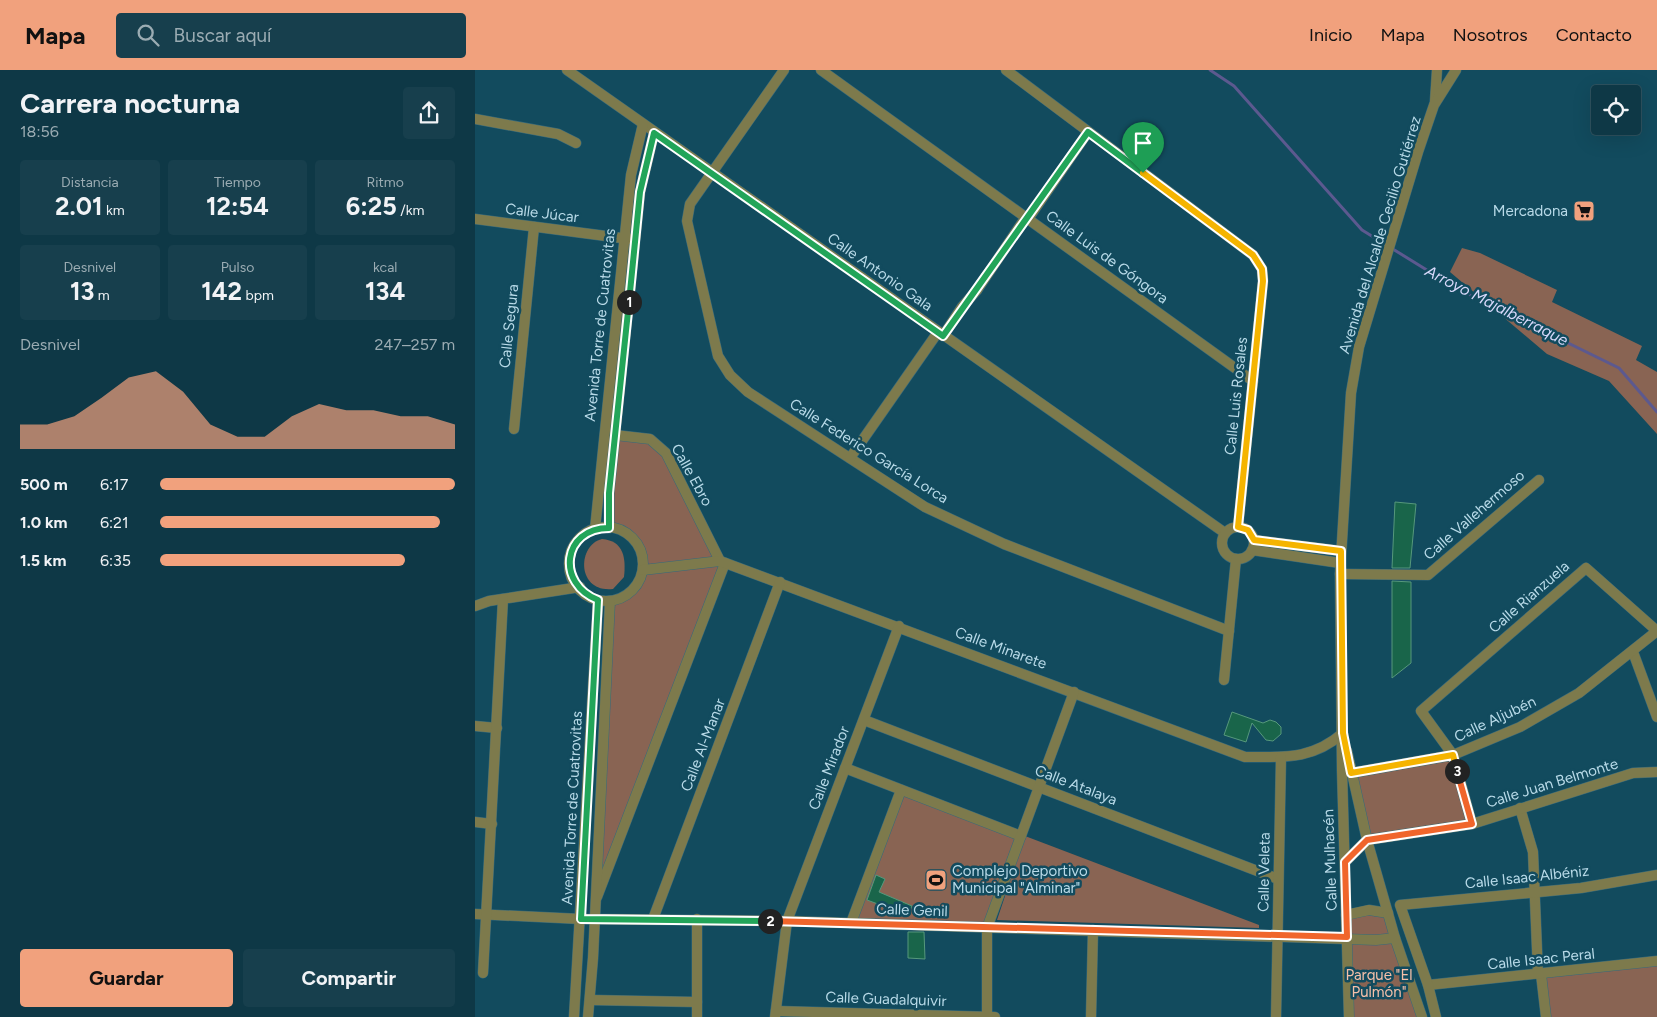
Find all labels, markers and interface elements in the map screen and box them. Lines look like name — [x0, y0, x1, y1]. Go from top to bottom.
search box — [116, 13, 466, 58]
text: Mapa — [25, 21, 86, 50]
icon: search — [134, 21, 162, 49]
text: Buscar aquí — [174, 24, 271, 47]
text: Inicio — [1309, 24, 1353, 46]
text: Mapa — [1381, 24, 1425, 46]
text: Nosotros — [1453, 24, 1528, 46]
text: Contacto — [1556, 24, 1632, 46]
map controls — [1591, 85, 1641, 135]
button: locate — [1591, 85, 1641, 135]
text: Carrera nocturna — [20, 86, 240, 120]
button: share — [403, 87, 455, 139]
street label: Avenida del Alcalde Cecilio Gutiérrez — [1335, 114, 1425, 356]
text: 18:56 — [20, 122, 59, 141]
pin — [1122, 122, 1164, 173]
icon: arrive — [1129, 129, 1157, 157]
text: Distancia — [61, 174, 119, 191]
text: Tiempo — [214, 174, 261, 191]
text: Ritmo — [366, 174, 404, 191]
text: 2.01 — [55, 191, 102, 221]
text: 12:54 — [206, 191, 269, 221]
text: 6:25 — [346, 191, 397, 221]
supermarket icon: Mercadona — [1572, 199, 1596, 223]
street label: Calle Júcar — [504, 200, 580, 226]
text: km — [102, 202, 125, 219]
text: /km — [397, 202, 424, 219]
place label: Mercadona — [1493, 202, 1568, 220]
street label: Calle Luis de Góngora — [1042, 207, 1172, 307]
street label: Avenida Torre de Cuatrovitas — [581, 227, 619, 423]
street label: Calle Antonio Gala — [824, 229, 936, 315]
text: Desnivel — [63, 259, 116, 276]
text: Pulso — [221, 259, 254, 276]
text: kcal — [373, 259, 397, 276]
water label: Arroyo Majalberraque — [1421, 261, 1572, 350]
text: 13 — [70, 276, 94, 306]
text: 142 — [201, 276, 242, 306]
text: 134 — [365, 276, 405, 306]
street label: Calle Segura — [496, 283, 522, 369]
text: m — [94, 287, 110, 304]
text: bpm — [242, 287, 274, 304]
pin: 1 — [617, 290, 641, 314]
text: 1 — [627, 294, 632, 311]
text: Desnivel — [20, 335, 80, 354]
text: 247–257 m — [374, 335, 455, 354]
street label: Calle Luis Rosales — [1221, 336, 1251, 456]
street label: Calle Federico García Lorca — [786, 395, 952, 507]
street label: Calle Ebro — [668, 441, 717, 510]
street label: Calle Vallehermoso — [1420, 466, 1528, 564]
text: 500 m — [20, 475, 68, 494]
text: 6:17 — [100, 475, 128, 494]
text: 1.0 km — [20, 513, 67, 532]
text: 6:21 — [100, 513, 129, 532]
text: 1.5 km — [20, 551, 66, 570]
text: 6:35 — [100, 551, 131, 570]
street label: Calle Rianzuela — [1485, 557, 1573, 637]
street label: Calle Minarete — [953, 623, 1049, 673]
street label: Calle Aljubén — [1451, 692, 1539, 746]
street label: Calle Al-Manar — [677, 696, 729, 794]
street label: Avenida Torre de Cuatrovitas — [558, 711, 586, 905]
street label: Calle Mirador — [805, 724, 853, 812]
street label: Calle Juan Belmonte — [1484, 754, 1620, 812]
pin: 3 — [1445, 758, 1469, 784]
street label: Calle Atalaya — [1032, 761, 1120, 809]
text: 3 — [1454, 763, 1461, 780]
street label: Calle Mulhacén — [1319, 809, 1341, 911]
street label: Calle Veleta — [1254, 832, 1274, 912]
place label: Complejo Deportivo Municipal "Alminar" — [952, 862, 1088, 897]
street label: Calle Isaac Albéniz — [1464, 862, 1590, 892]
sports icon: Complejo Deportivo Municipal "Alminar" — [924, 868, 948, 892]
street label: Calle Genil — [876, 900, 948, 920]
pin: 2 — [757, 908, 783, 934]
text: 2 — [766, 913, 775, 930]
street label: Calle Isaac Peral — [1486, 944, 1596, 974]
button: Guardar — [20, 949, 233, 1007]
button: Compartir — [243, 949, 455, 1007]
park label: Parque "El Pulmón" — [1345, 966, 1413, 1001]
street label: Calle Guadalquivir — [825, 988, 947, 1010]

